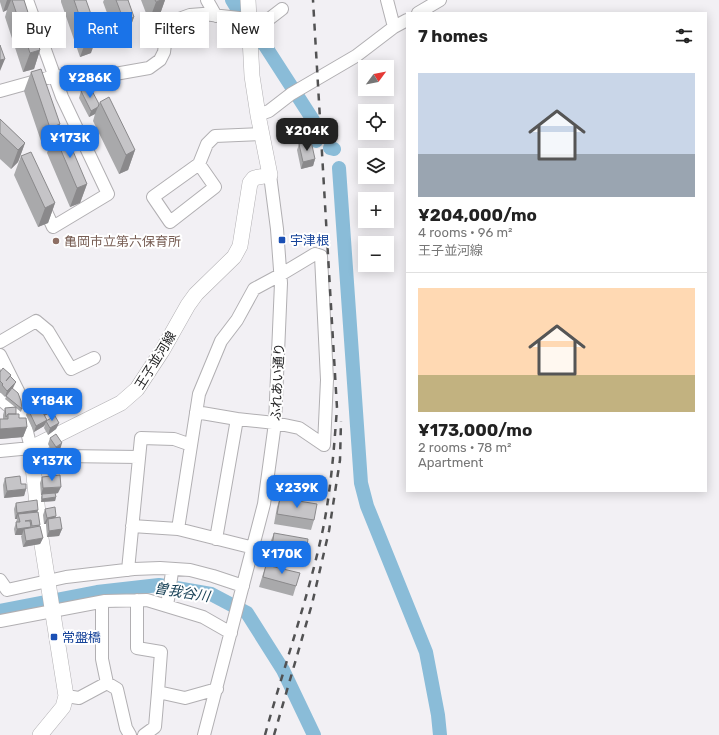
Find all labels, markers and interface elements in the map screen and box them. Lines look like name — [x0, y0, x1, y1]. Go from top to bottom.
chip: Buy — [12, 12, 66, 48]
chip: Rent — [74, 12, 132, 48]
chip: Filters — [140, 12, 209, 48]
chip: New — [217, 12, 274, 48]
icon: filters — [673, 25, 695, 47]
text: 7 homes — [418, 26, 488, 46]
north arrow — [358, 60, 394, 96]
map controls — [358, 60, 394, 272]
pin: ¥286K — [62, 65, 118, 99]
text: ¥286K — [68, 70, 112, 85]
icon: home — [521, 99, 593, 171]
button: locate — [358, 104, 394, 140]
pin: ¥204K — [279, 118, 335, 152]
text: ¥204K — [285, 123, 329, 138]
pin: ¥173K — [42, 125, 98, 159]
text: ¥173K — [50, 130, 90, 145]
button: layers — [358, 148, 394, 184]
button: + — [358, 192, 394, 228]
text: ¥204,000/mo — [418, 205, 537, 225]
text: 4 rooms · 96 m² — [418, 225, 512, 240]
place label: 宇津根 — [290, 233, 329, 248]
place label: 亀岡市立第六保育所 — [64, 234, 181, 249]
marker: 宇津根 — [277, 235, 287, 245]
marker: 亀岡市立第六保育所 — [51, 236, 61, 246]
button: − — [358, 236, 394, 272]
text: 王子並河線 — [418, 243, 483, 258]
icon: home — [521, 314, 593, 386]
street label: 王子並河線 — [132, 329, 179, 392]
street label: ふれあい通り — [268, 343, 287, 421]
pin: ¥184K — [24, 388, 80, 422]
text: ¥184K — [31, 393, 73, 408]
text: ¥173,000/mo — [418, 420, 532, 440]
text: 2 rooms · 78 m² — [418, 440, 512, 455]
pin: ¥137K — [24, 448, 80, 482]
text: ¥137K — [32, 453, 72, 468]
text: Apartment — [418, 455, 483, 470]
pin: ¥239K — [269, 475, 325, 509]
text: ¥239K — [276, 480, 318, 495]
pin: ¥170K — [254, 541, 310, 575]
text: ¥170K — [262, 546, 302, 561]
water label: 曽我谷川 — [153, 580, 213, 606]
place label: 常盤橋 — [62, 630, 101, 645]
marker: 常盤橋 — [49, 632, 59, 642]

